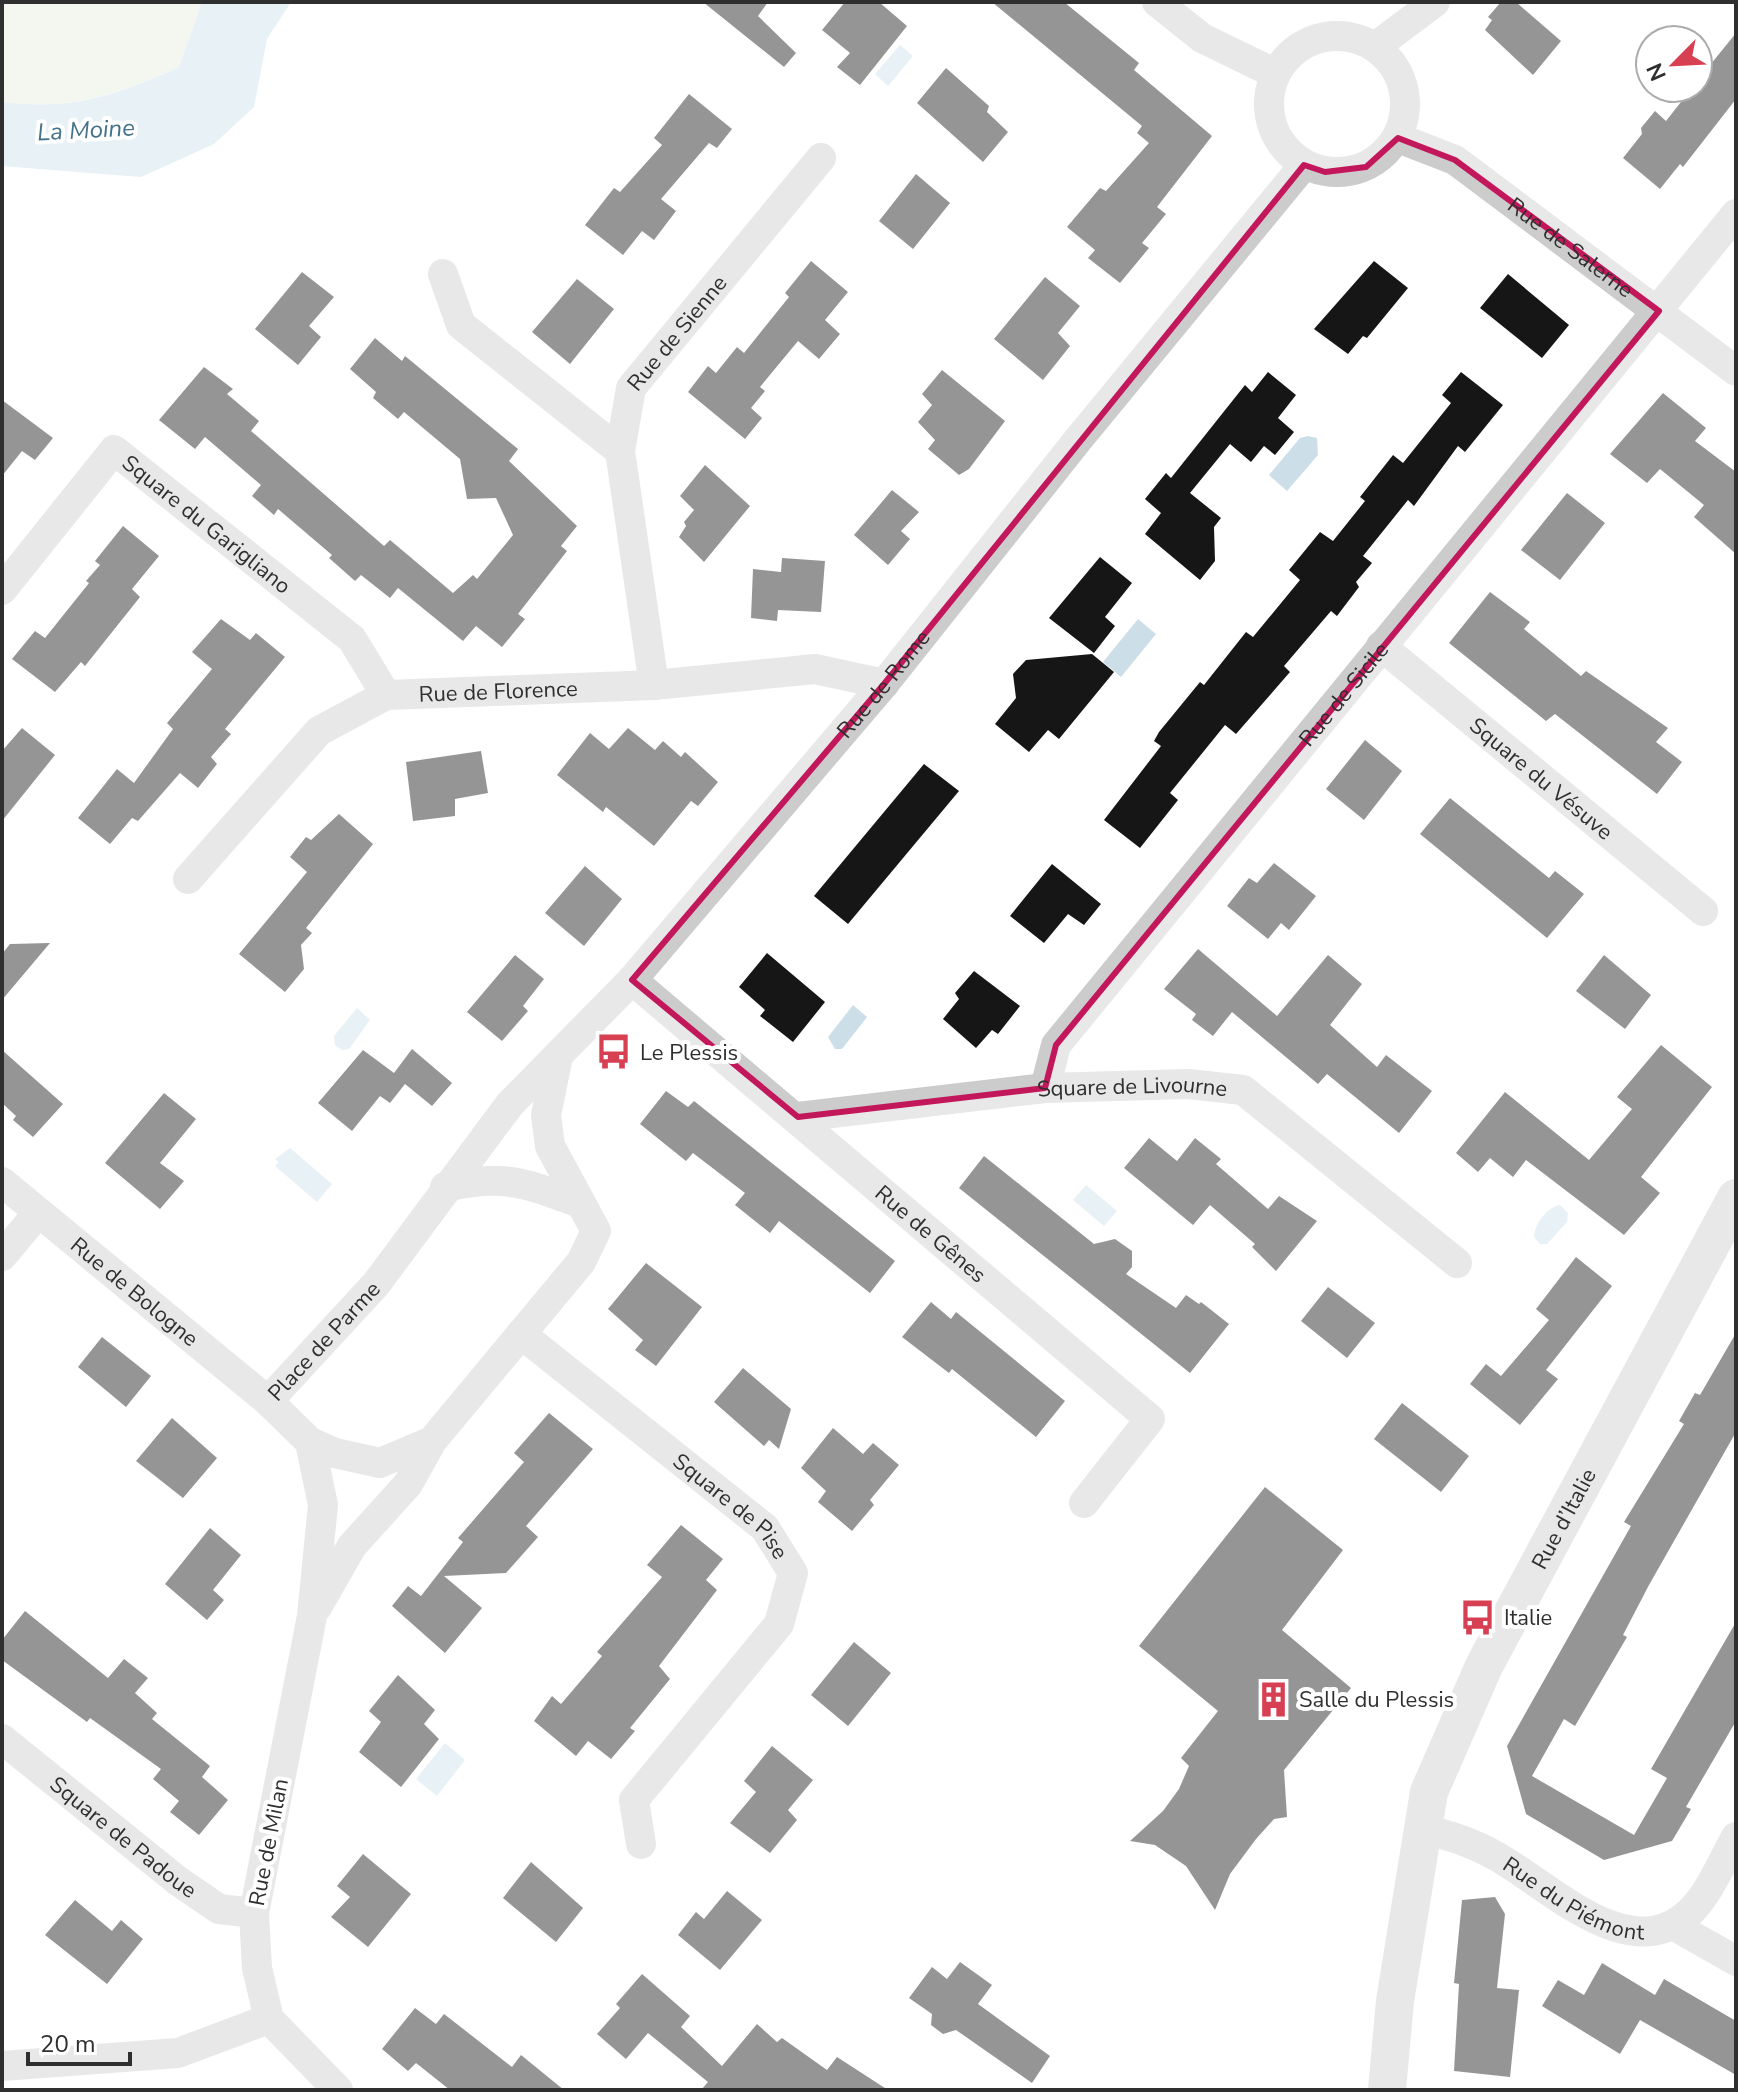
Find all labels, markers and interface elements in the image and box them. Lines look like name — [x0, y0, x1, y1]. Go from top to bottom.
north arrow — [1634, 24, 1714, 104]
text: N — [1640, 58, 1674, 85]
water label: La Moine — [36, 111, 136, 149]
street label: Rue de Salerne — [1501, 191, 1639, 305]
street label: Rue de Sienne — [621, 269, 734, 398]
street label: Square du Garigliano — [116, 448, 297, 601]
street label: Rue de Rome — [830, 624, 937, 745]
street label: Rue de Sicile — [1292, 636, 1396, 753]
street label: Rue de Florence — [418, 674, 578, 710]
street label: Square du Vésuve — [1463, 711, 1619, 847]
bus stop icon: Le Plessis — [595, 1033, 633, 1071]
place label: Le Plessis — [640, 1038, 738, 1068]
street label: Square de Livourne — [1035, 1070, 1229, 1105]
street label: Rue de Gênes — [868, 1178, 992, 1290]
street label: Rue de Bologne — [64, 1230, 204, 1354]
street label: Place de Parme — [261, 1275, 387, 1408]
street label: Square de Pise — [666, 1447, 795, 1565]
street label: Rue d’Italie — [1525, 1463, 1604, 1575]
bus stop icon: Italie — [1459, 1598, 1497, 1636]
place label: Italie — [1504, 1603, 1552, 1633]
building icon: Salle du Plessis — [1254, 1680, 1292, 1718]
place label: Salle du Plessis — [1299, 1685, 1454, 1715]
street label: Square de Padoue — [43, 1770, 202, 1905]
street label: Rue de Milan — [242, 1776, 296, 1908]
street label: Rue du Piémont — [1497, 1850, 1645, 1948]
scale bar — [28, 2016, 130, 2066]
text: 20 m — [40, 2028, 96, 2060]

